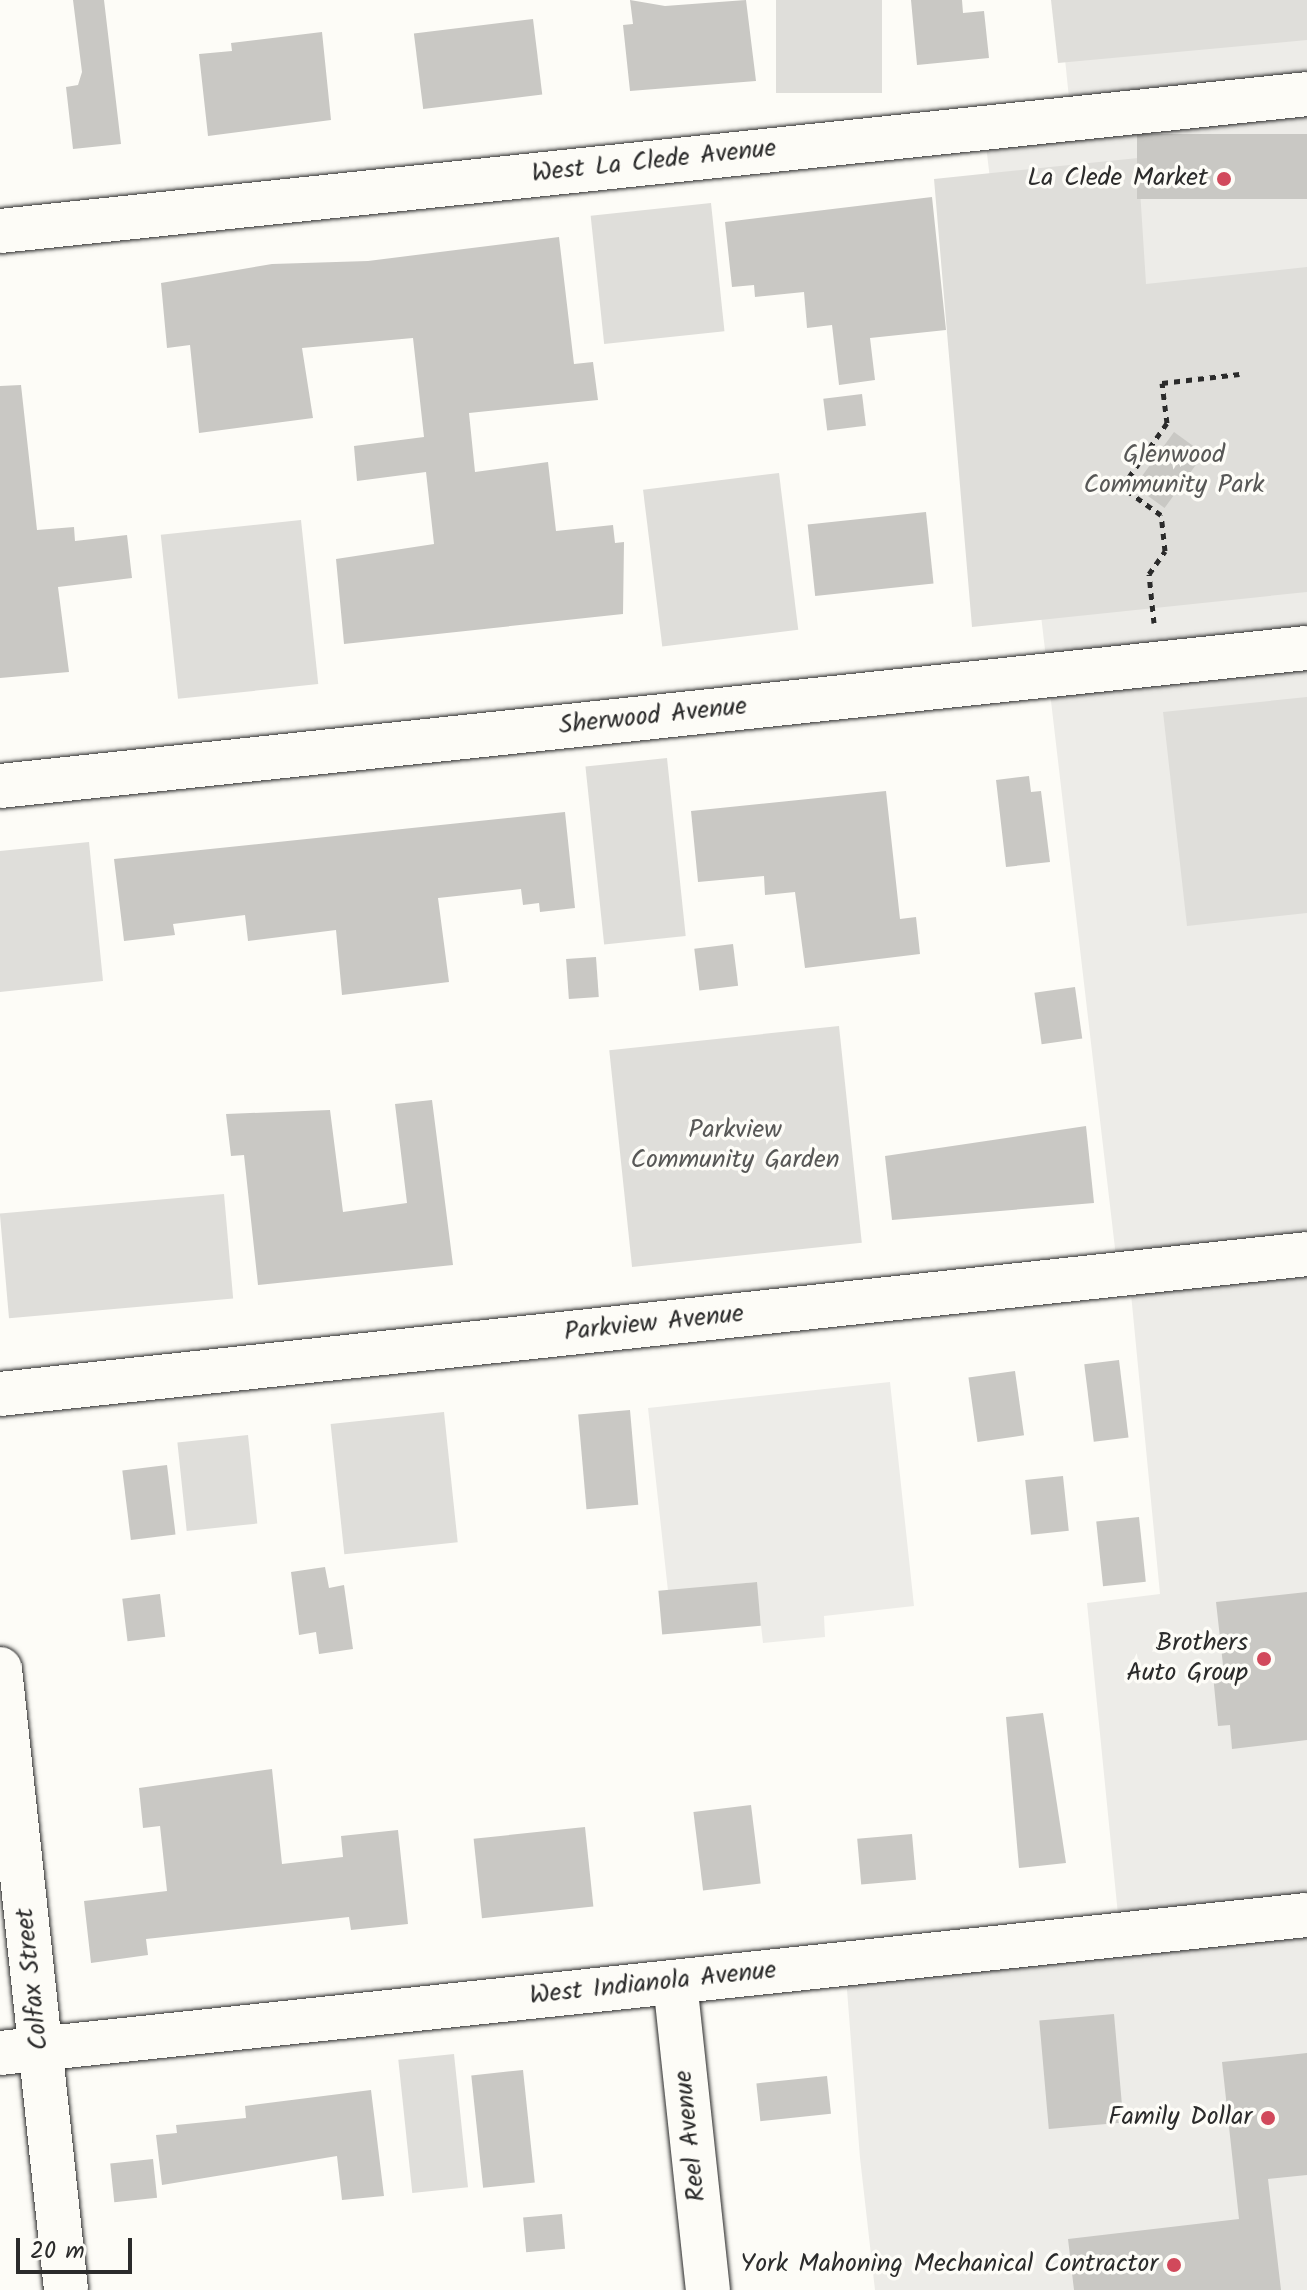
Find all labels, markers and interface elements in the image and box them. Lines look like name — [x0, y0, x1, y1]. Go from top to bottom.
street label: West La Clede Avenue — [530, 134, 778, 190]
place label: La Clede Market — [1027, 163, 1208, 195]
marker: La Clede Market — [1215, 170, 1233, 188]
park label: Glenwood Community Park — [1083, 440, 1265, 502]
street label: Sherwood Avenue — [557, 692, 749, 742]
park label: Parkview Community Garden — [630, 1115, 840, 1176]
street label: Parkview Avenue — [563, 1299, 745, 1349]
place label: Brothers Auto Group — [1126, 1628, 1248, 1690]
marker: Brothers Auto Group — [1255, 1650, 1273, 1668]
street label: Colfax Street — [10, 1906, 56, 2052]
street label: West Indianola Avenue — [528, 1956, 778, 2012]
street label: Reel Avenue — [669, 2069, 713, 2203]
place label: Family Dollar — [1108, 2102, 1252, 2134]
marker: Family Dollar — [1259, 2109, 1277, 2127]
scale bar — [20, 2222, 136, 2272]
text: 20 m — [30, 2232, 85, 2271]
place label: York Mahoning Mechanical Contractor — [740, 2249, 1158, 2281]
marker: York Mahoning Mechanical Contractor — [1165, 2256, 1183, 2274]

